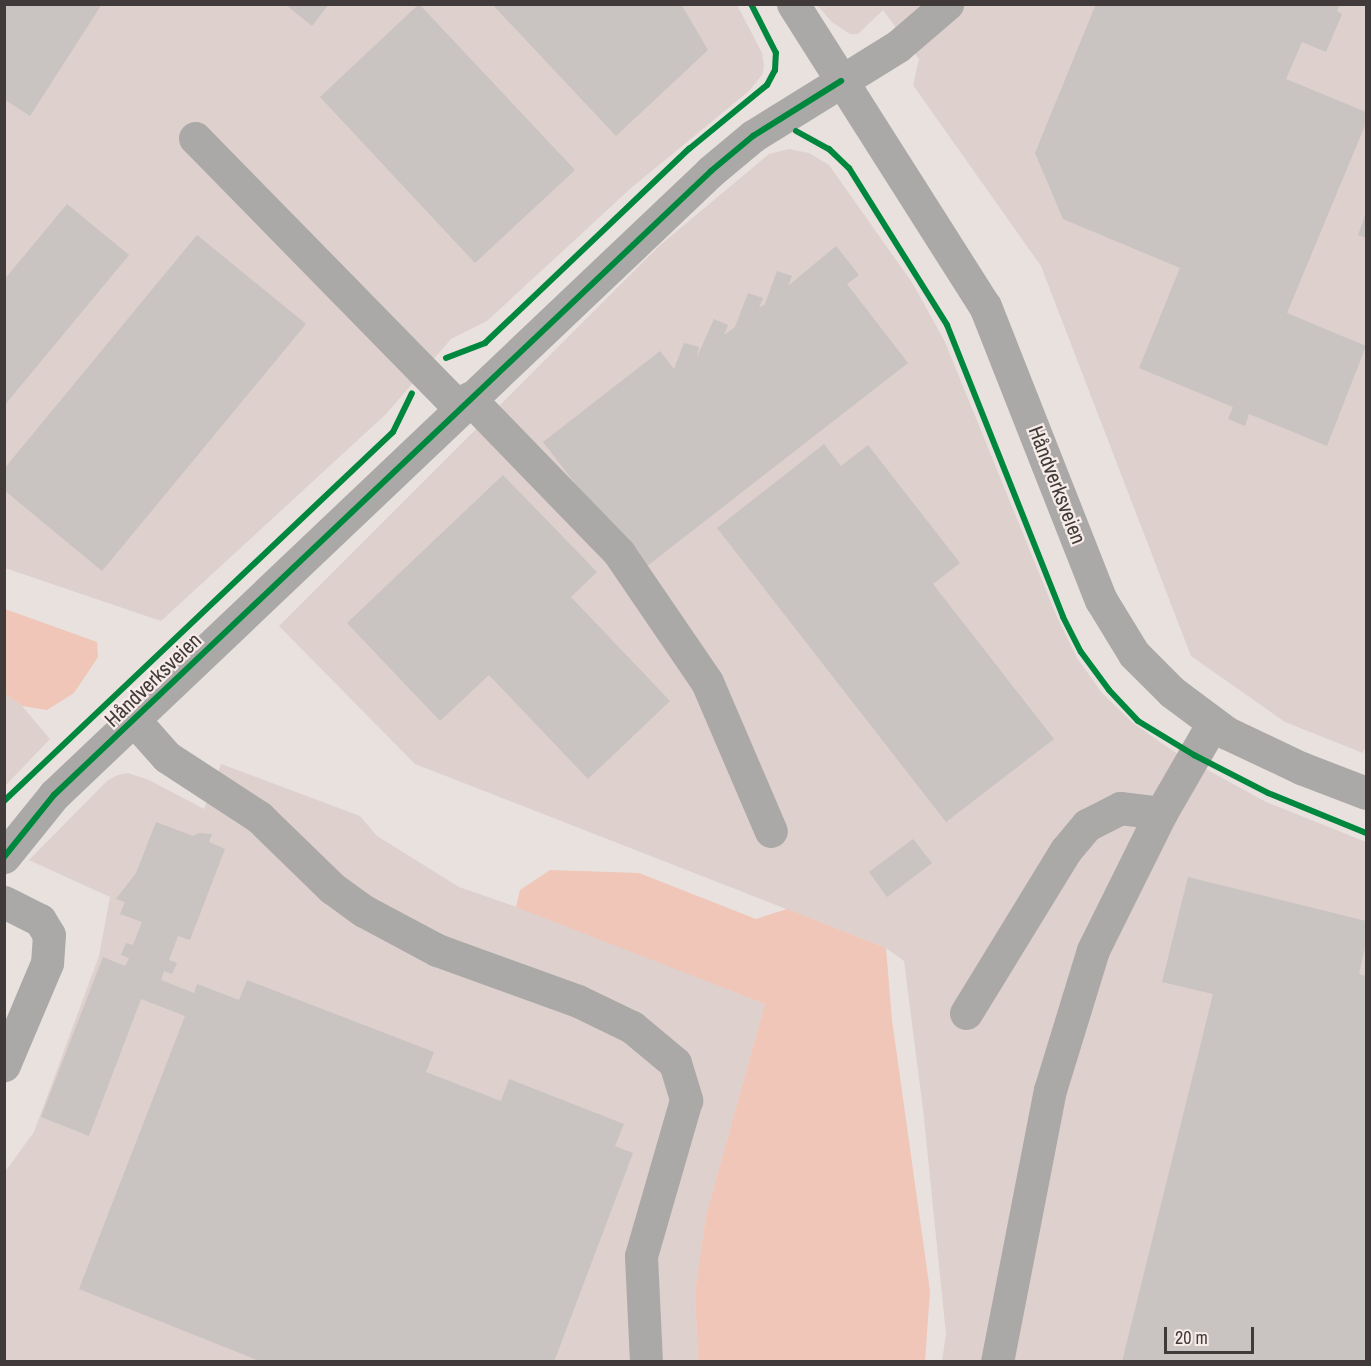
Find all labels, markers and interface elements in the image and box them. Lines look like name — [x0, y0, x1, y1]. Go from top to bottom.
street label: Håndverksveien — [1023, 422, 1091, 548]
street label: Håndverksveien — [99, 628, 207, 732]
scale bar — [1167, 1315, 1257, 1353]
text: 20 m — [1175, 1325, 1208, 1350]

